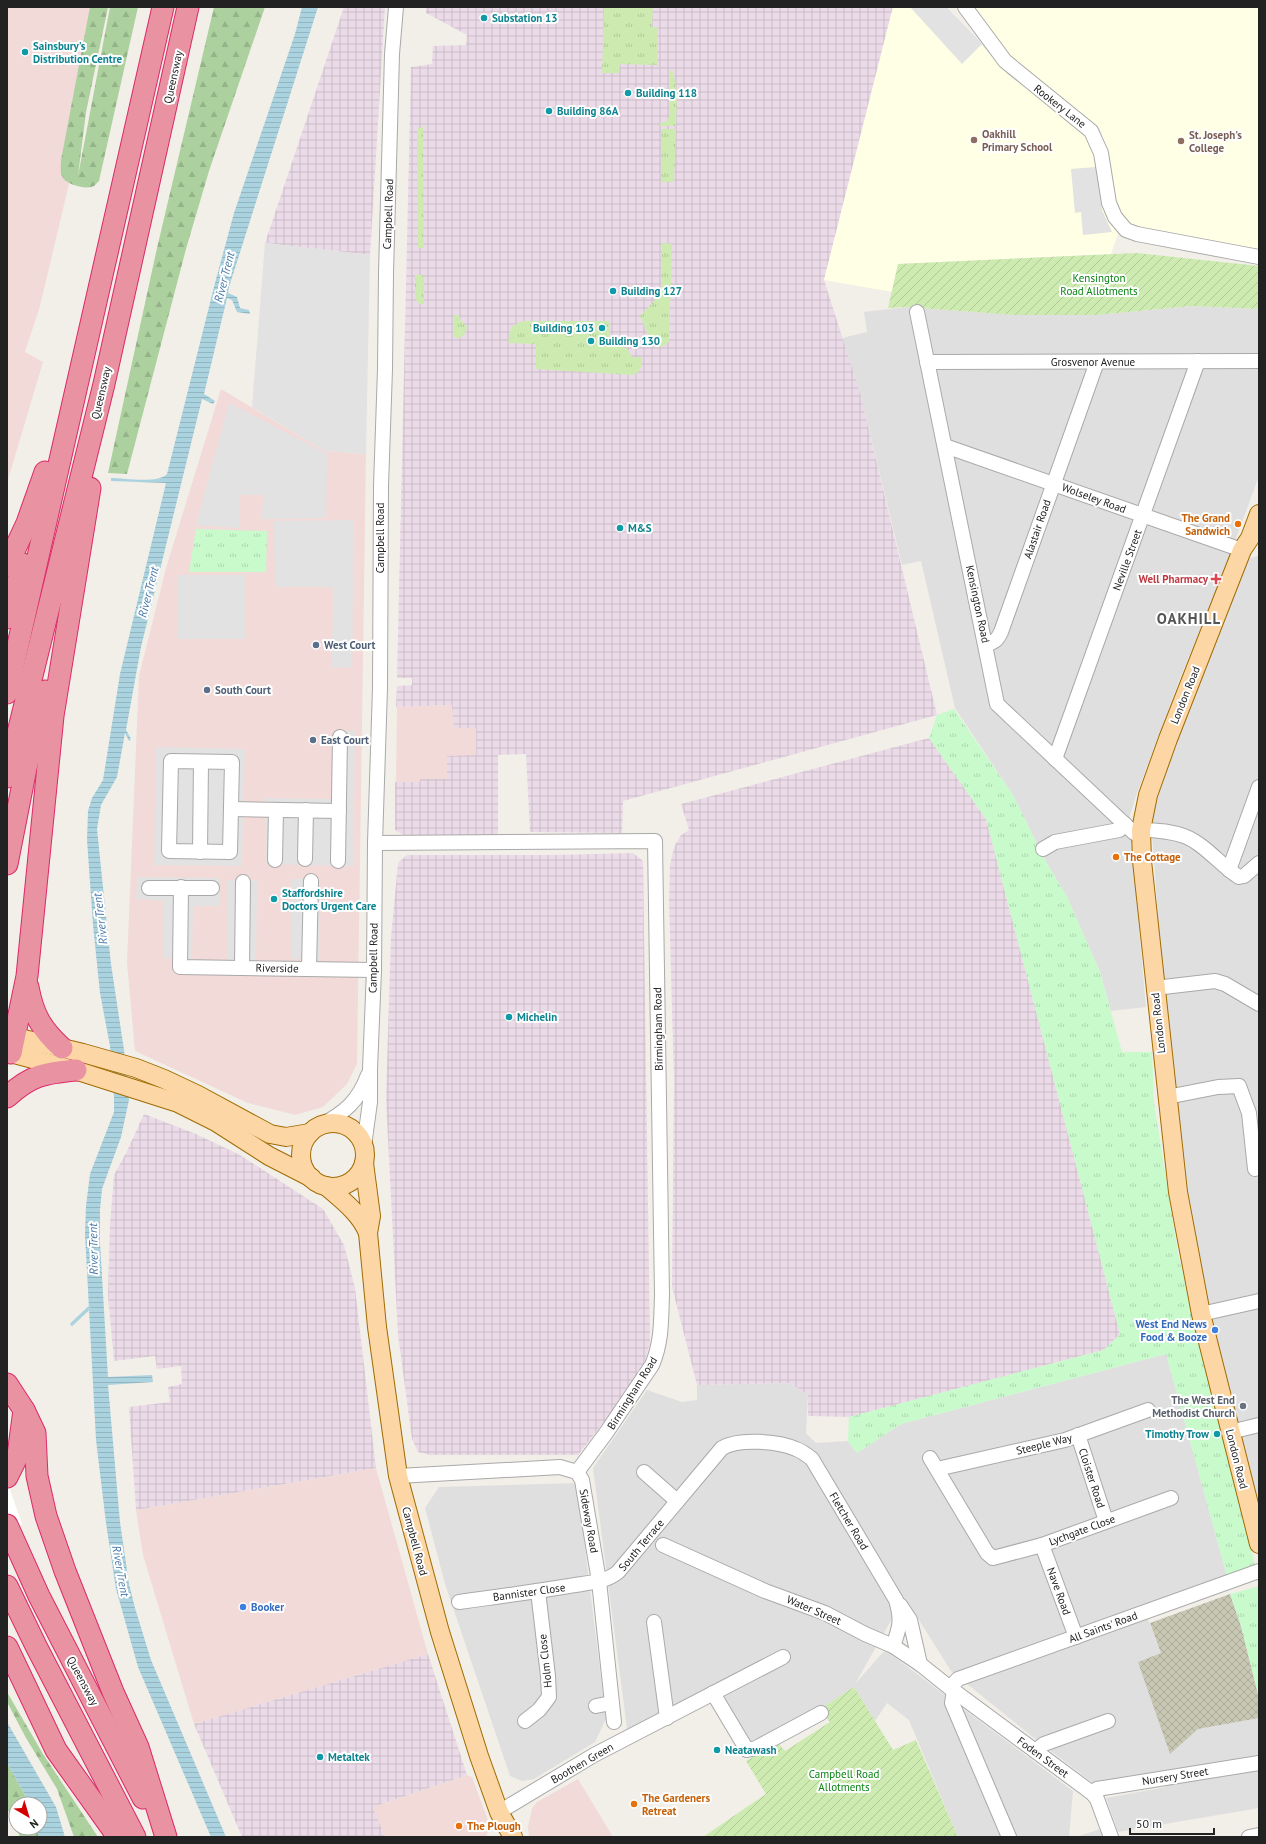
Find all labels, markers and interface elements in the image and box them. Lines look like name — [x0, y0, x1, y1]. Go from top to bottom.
place label: Substation 13 — [492, 11, 558, 25]
marker: Substation 13 — [479, 13, 489, 23]
place label: Sainsbury's Distribution Centre — [33, 39, 123, 66]
marker: Sainsbury's Distribution Centre — [20, 47, 30, 57]
street label: Queensway — [161, 48, 186, 105]
street label: Rookery Lane — [1031, 81, 1089, 131]
place label: Building 118 — [636, 86, 697, 100]
marker: Building 118 — [623, 88, 633, 98]
place label: Building 86A — [557, 104, 619, 118]
marker: Building 86A — [544, 106, 554, 116]
place label: Oakhill Primary School — [982, 127, 1053, 154]
place label: St. Joseph's College — [1189, 128, 1242, 155]
marker: Oakhill Primary School — [969, 135, 979, 145]
marker: St. Joseph's College — [1176, 136, 1186, 146]
street label: Campbell Road — [380, 178, 396, 250]
water label: River Trent — [210, 249, 238, 304]
park label: Kensington Road Allotments — [1060, 271, 1138, 298]
place label: Building 127 — [621, 284, 682, 298]
marker: Building 127 — [608, 286, 618, 296]
place label: Building 103 — [533, 321, 594, 335]
marker: Building 103 — [597, 323, 607, 333]
place label: Building 130 — [599, 334, 660, 348]
marker: Building 130 — [586, 336, 596, 346]
street label: Grosvenor Avenue — [1051, 355, 1136, 369]
street label: Queensway — [88, 364, 114, 421]
street label: Wolseley Road — [1060, 480, 1128, 516]
street label: Alastair Road — [1020, 497, 1054, 561]
street label: Campbell Road — [373, 503, 387, 573]
place label: The Grand Sandwich — [1182, 511, 1230, 538]
marker: The Grand Sandwich — [1233, 519, 1243, 529]
place label: M&S — [628, 521, 652, 535]
marker: M&S — [615, 523, 625, 533]
street label: Neville Street — [1109, 527, 1145, 592]
water label: River Trent — [134, 564, 162, 619]
street label: Kensington Road — [963, 564, 993, 644]
place label: Well Pharmacy — [1139, 572, 1209, 586]
marker: Well Pharmacy — [1211, 574, 1221, 584]
district label: OAKHILL — [1157, 609, 1221, 628]
place label: West Court — [324, 638, 375, 652]
marker: West Court — [311, 640, 321, 650]
street label: London Road — [1167, 664, 1203, 726]
place label: South Court — [215, 683, 271, 697]
marker: South Court — [202, 685, 212, 695]
place label: East Court — [321, 733, 369, 747]
marker: East Court — [308, 735, 318, 745]
place label: The Cottage — [1124, 850, 1181, 864]
marker: The Cottage — [1111, 852, 1121, 862]
place label: Staffordshire Doctors Urgent Care — [282, 886, 377, 913]
water label: River Trent — [89, 891, 111, 946]
marker: Staffordshire Doctors Urgent Care — [269, 894, 279, 904]
street label: Campbell Road — [365, 922, 381, 993]
street label: Riverside — [255, 961, 299, 975]
street label: Birmingham Road — [650, 987, 666, 1071]
street label: London Road — [1148, 992, 1168, 1054]
place label: Michelin — [517, 1010, 557, 1024]
marker: Michelin — [504, 1012, 514, 1022]
water label: River Trent — [85, 1222, 101, 1275]
place label: West End News Food & Booze — [1135, 1317, 1207, 1344]
marker: West End News Food & Booze — [1210, 1325, 1220, 1335]
street label: Birmingham Road — [604, 1354, 660, 1432]
place label: The West End Methodist Church — [1152, 1393, 1235, 1420]
marker: The West End Methodist Church — [1238, 1401, 1248, 1411]
place label: Timothy Trow — [1145, 1427, 1210, 1441]
street label: London Road — [1223, 1428, 1251, 1490]
marker: Timothy Trow — [1212, 1429, 1222, 1439]
street label: Steeple Way — [1015, 1430, 1074, 1458]
street label: Cloister Road — [1076, 1446, 1108, 1510]
street label: Sideway Road — [576, 1488, 602, 1554]
street label: Fletcher Road — [826, 1490, 872, 1552]
street label: Campbell Road — [399, 1505, 431, 1577]
street label: Lychgate Close — [1047, 1511, 1118, 1548]
street label: South Terrace — [615, 1516, 667, 1574]
water label: River Trent — [109, 1544, 133, 1599]
street label: Nave Road — [1044, 1565, 1074, 1617]
street label: Bannister Close — [492, 1580, 567, 1604]
street label: Water Street — [785, 1592, 844, 1628]
place label: Booker — [251, 1600, 284, 1614]
marker: Booker — [238, 1602, 248, 1612]
street label: All Saints' Road — [1067, 1608, 1139, 1646]
street label: Holm Close — [535, 1633, 555, 1689]
street label: Queensway — [64, 1654, 102, 1709]
street label: Foden Street — [1015, 1734, 1072, 1780]
street label: Boothen Green — [548, 1739, 616, 1787]
place label: Neatawash — [725, 1743, 777, 1757]
marker: Neatawash — [712, 1745, 722, 1755]
place label: Metaltek — [328, 1750, 370, 1764]
marker: Metaltek — [315, 1752, 325, 1762]
street label: Nursery Street — [1141, 1764, 1209, 1788]
park label: Campbell Road Allotments — [809, 1767, 879, 1794]
place label: The Gardeners Retreat — [642, 1791, 710, 1818]
north arrow — [8, 1796, 48, 1836]
marker: The Gardeners Retreat — [629, 1799, 639, 1809]
scale bar — [1130, 1810, 1214, 1836]
text: N — [27, 1816, 41, 1832]
text: 50 m — [1136, 1816, 1162, 1831]
place label: The Plough — [467, 1819, 521, 1833]
marker: The Plough — [454, 1821, 464, 1831]

